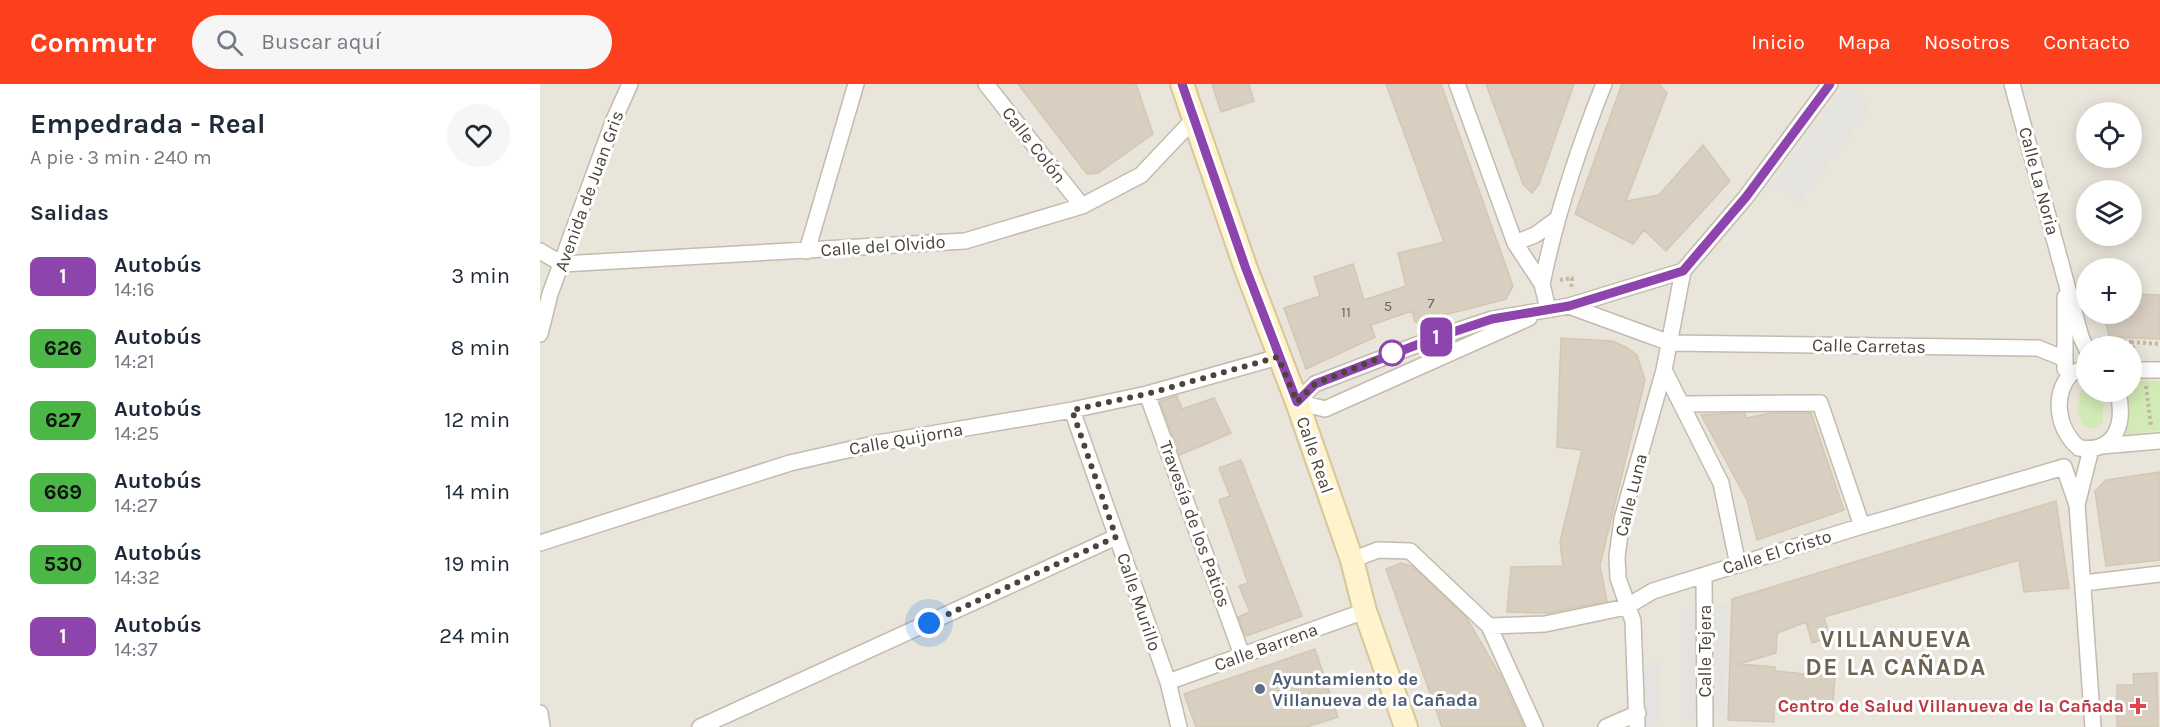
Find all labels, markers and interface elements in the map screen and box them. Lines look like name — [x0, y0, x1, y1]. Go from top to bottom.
search box — [192, 15, 612, 69]
text: Commutr — [30, 26, 156, 59]
icon: search — [213, 26, 246, 59]
text: Buscar aquí — [261, 29, 381, 55]
text: Inicio — [1751, 30, 1805, 54]
text: Mapa — [1838, 30, 1891, 54]
text: Nosotros — [1924, 30, 2010, 54]
text: Contacto — [2043, 30, 2130, 54]
street label: Calle Colón — [997, 102, 1071, 188]
map controls — [2076, 102, 2142, 402]
button: locate — [2076, 102, 2142, 168]
button: heart — [447, 104, 510, 167]
text: Empedrada - Real — [30, 107, 265, 140]
street label: Avenida de Juan Gris — [550, 108, 628, 274]
street label: Calle La Noria — [2014, 125, 2064, 237]
text: A pie · 3 min · 240 m — [30, 146, 212, 169]
button: layers — [2076, 180, 2142, 246]
text: Salidas — [30, 200, 109, 226]
street label: Calle del Olvido — [820, 231, 946, 261]
text: Autobús — [114, 252, 202, 278]
button: + — [2076, 258, 2142, 324]
text: 3 min — [451, 263, 510, 289]
text: 1 — [59, 264, 67, 288]
text: 14:16 — [114, 278, 154, 301]
house number: 7 — [1427, 294, 1435, 312]
house number: 5 — [1384, 297, 1392, 315]
house number: 11 — [1341, 303, 1351, 321]
line badge: 1 — [1416, 318, 1456, 356]
text: Autobús — [114, 324, 202, 350]
text: 1 — [1432, 325, 1440, 349]
street label: Calle Carretas — [1812, 334, 1926, 358]
text: 8 min — [451, 335, 510, 361]
text: 626 — [44, 336, 82, 360]
button: − — [2076, 336, 2142, 402]
unlabelled marker — [1379, 340, 1405, 366]
text: 14:21 — [114, 350, 155, 373]
text: Autobús — [114, 396, 202, 422]
text: 12 min — [444, 407, 510, 433]
text: 627 — [45, 408, 81, 432]
street label: Calle Real — [1292, 414, 1338, 496]
street label: Calle Quijorna — [847, 418, 965, 460]
text: 14:25 — [114, 422, 159, 445]
street label: Travesía de los Patios — [1155, 438, 1235, 610]
street label: Calle Luna — [1610, 451, 1652, 539]
text: Autobús — [114, 468, 202, 494]
text: 14 min — [445, 479, 510, 505]
text: 669 — [44, 480, 82, 504]
text: 14:27 — [114, 494, 157, 517]
street label: Calle El Cristo — [1720, 525, 1834, 579]
text: Autobús — [114, 540, 202, 566]
street label: Calle Murillo — [1112, 550, 1166, 654]
text: 19 min — [444, 551, 510, 577]
text: 530 — [44, 552, 82, 576]
text: 14:32 — [114, 566, 160, 589]
street label: Calle Tejera — [1694, 605, 1716, 697]
your location — [914, 608, 944, 638]
text: Autobús — [114, 612, 202, 638]
street label: Calle Barrena — [1211, 618, 1321, 676]
text: 24 min — [439, 623, 510, 649]
text: 1 — [59, 624, 67, 648]
district label: VILLANUEVA DE LA CAÑADA — [1805, 625, 1987, 681]
text: 14:37 — [114, 638, 158, 661]
place label: Ayuntamiento de Villanueva de la Cañada — [1272, 668, 1478, 711]
marker: Ayuntamiento de Villanueva de la Cañada — [1253, 682, 1267, 696]
place label: Centro de Salud Villanueva de la Cañada — [1778, 695, 2124, 717]
marker: Centro de Salud Villanueva de la Cañada — [2129, 697, 2147, 715]

